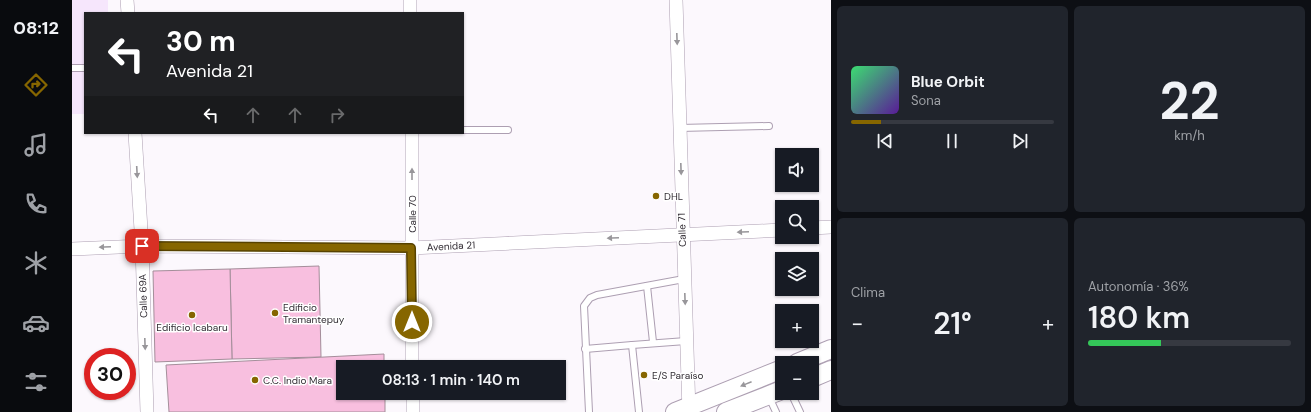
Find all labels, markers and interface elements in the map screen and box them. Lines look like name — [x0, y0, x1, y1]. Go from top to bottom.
text: 08:12 — [13, 16, 59, 40]
text: 30 m — [166, 23, 236, 60]
icon: left — [100, 28, 152, 80]
one-way arrow — [674, 33, 680, 46]
text: Avenida 21 — [166, 59, 253, 83]
text: 22 — [1159, 67, 1220, 135]
icon: directions — [22, 71, 50, 99]
text: Blue Orbit — [911, 72, 985, 92]
text: Sona — [911, 92, 941, 109]
icon: left — [200, 104, 222, 126]
icon: ahead — [242, 104, 264, 126]
icon: ahead — [284, 104, 306, 126]
icon: right — [326, 104, 348, 126]
text: km/h — [1174, 127, 1205, 144]
icon: previous — [874, 130, 896, 152]
icon: pause — [941, 130, 963, 152]
icon: next — [1009, 130, 1031, 152]
icon: music — [22, 131, 50, 159]
map controls — [775, 148, 819, 400]
button: sound — [775, 148, 819, 192]
one-way arrow — [677, 163, 684, 175]
one-way arrow — [134, 166, 141, 178]
one-way arrow — [409, 167, 415, 180]
icon: phone — [22, 190, 50, 218]
place label: DHL — [664, 190, 683, 203]
marker: DHL — [651, 191, 661, 201]
street label: Calle 70 — [406, 195, 419, 233]
button: search — [775, 200, 819, 244]
street label: Calle 71 — [675, 213, 689, 247]
one-way arrow — [737, 228, 749, 235]
pin — [125, 229, 159, 263]
icon: arrive — [131, 235, 153, 257]
one-way arrow — [606, 235, 619, 241]
street label: Avenida 21 — [427, 238, 475, 254]
one-way arrow — [99, 244, 111, 251]
icon: climate — [22, 249, 50, 277]
button: layers — [775, 252, 819, 296]
street label: Calle 69A — [136, 273, 150, 318]
text: Autonomía · 36% — [1088, 278, 1189, 295]
text: Clima — [851, 284, 885, 301]
one-way arrow — [681, 293, 688, 305]
text: 180 km — [1088, 298, 1190, 337]
place label: Edificio Tramantepuy — [283, 301, 345, 326]
position arrow — [391, 301, 433, 343]
button: + — [775, 304, 819, 348]
text: 21° — [933, 304, 972, 343]
marker: Edificio Tramantepuy — [270, 308, 280, 318]
icon: car — [22, 309, 50, 337]
text: − — [851, 309, 863, 338]
text: + — [1042, 309, 1054, 338]
marker: Edificio Icabaru — [187, 310, 197, 320]
place label: Edificio Icabaru — [156, 321, 228, 334]
one-way arrow — [142, 338, 148, 351]
speed limit sign: 30 — [84, 348, 136, 400]
button: − — [775, 356, 819, 400]
icon: filters — [22, 368, 50, 396]
place label: E/S Paraíso — [652, 369, 703, 382]
text: 08:13 · 1 min · 140 m — [382, 370, 520, 390]
marker: E/S Paraíso — [639, 370, 649, 380]
place label: C.C. Indio Mara — [263, 374, 332, 387]
marker: C.C. Indio Mara — [250, 375, 260, 385]
one-way arrow — [740, 381, 751, 387]

